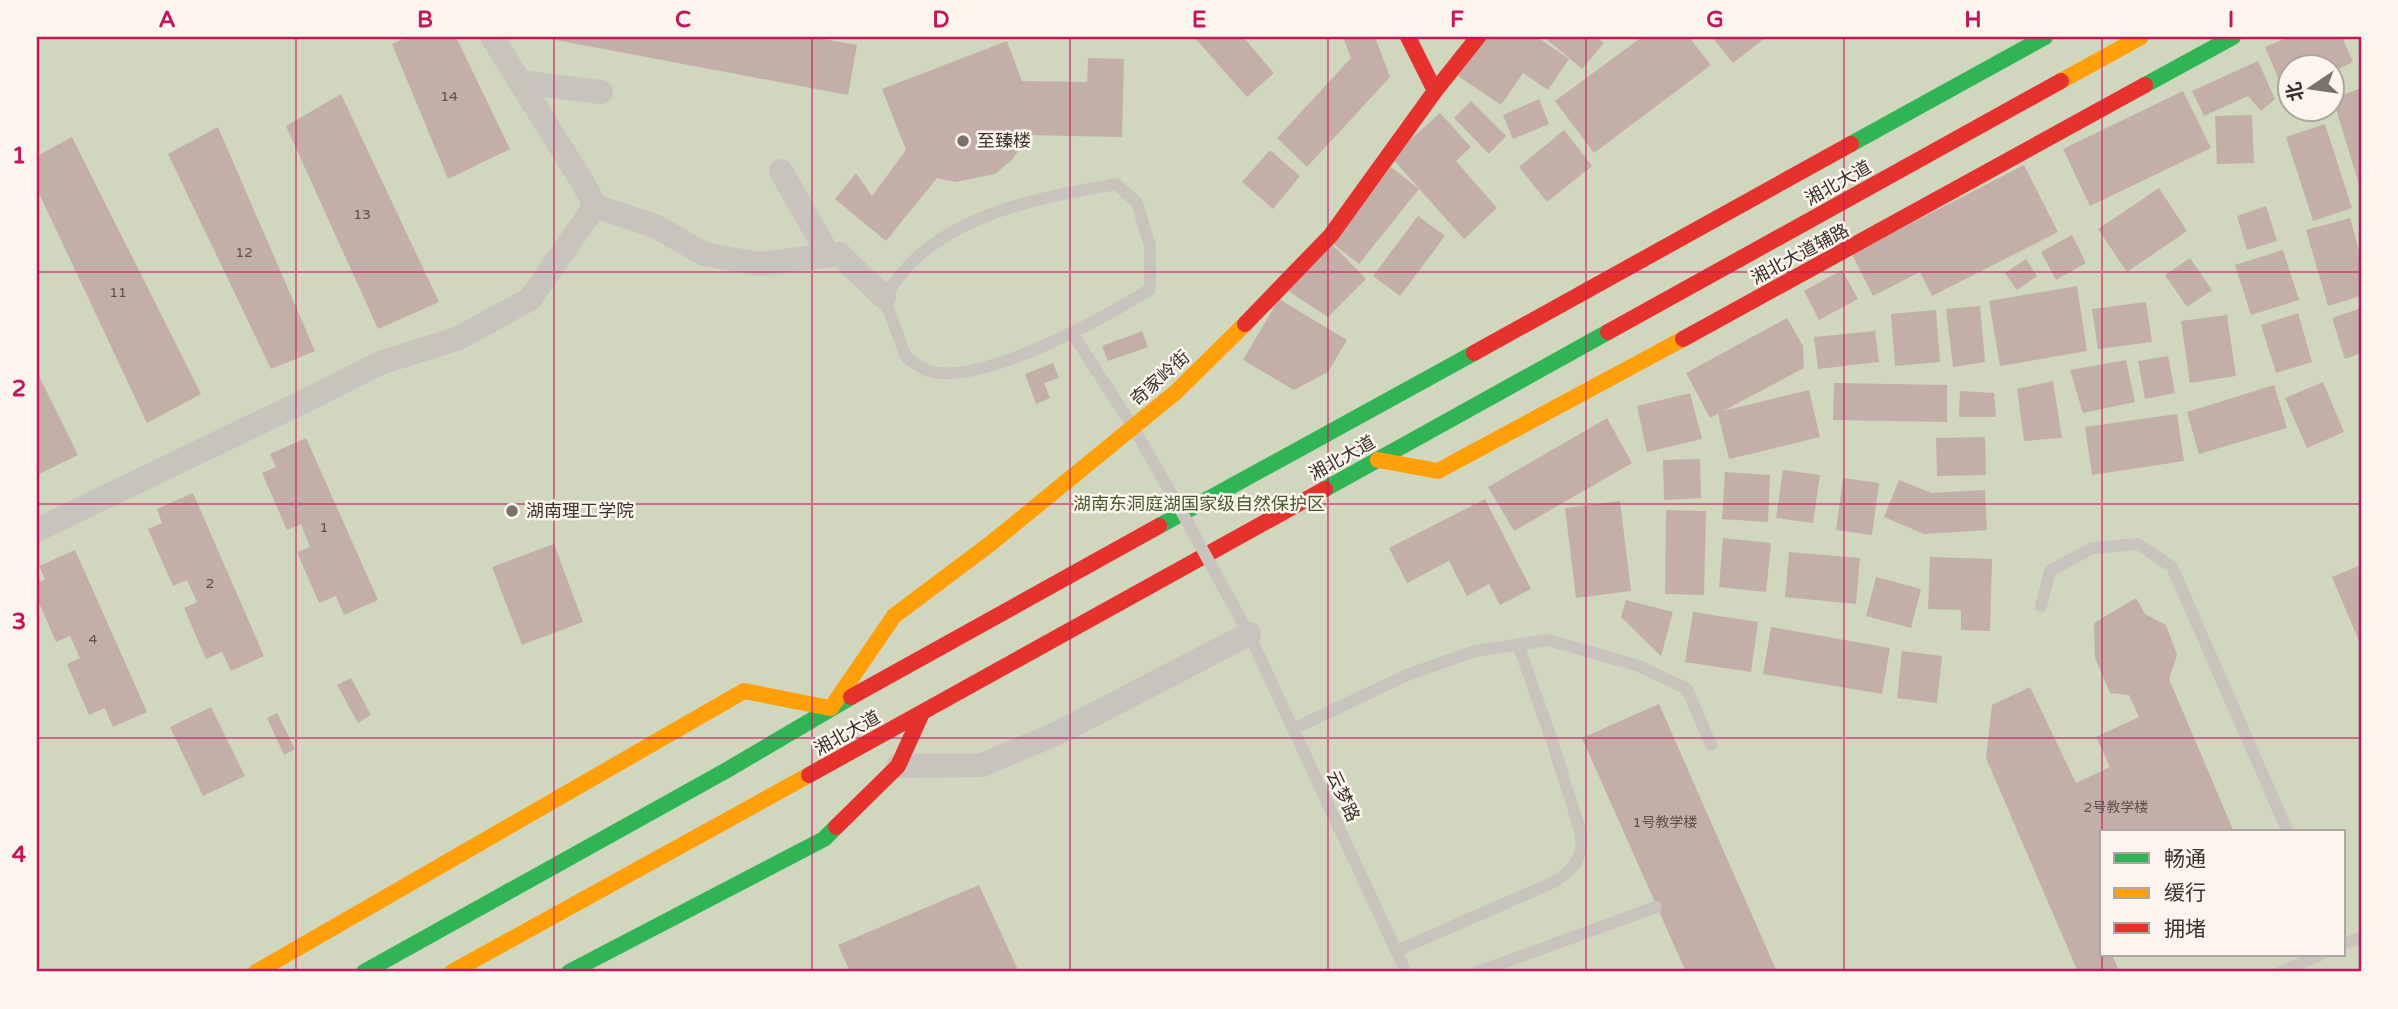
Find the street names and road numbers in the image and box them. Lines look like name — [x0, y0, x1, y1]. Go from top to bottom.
street label: 湘北大道 — [1801, 156, 1875, 210]
street label: 湘北大道辅路 — [1747, 219, 1853, 289]
street label: 奇家岭街 — [1126, 346, 1194, 410]
street label: 湘北大道 — [1305, 431, 1379, 485]
street label: 湘北大道 — [810, 706, 884, 760]
street label: 云梦路 — [1322, 767, 1364, 825]

